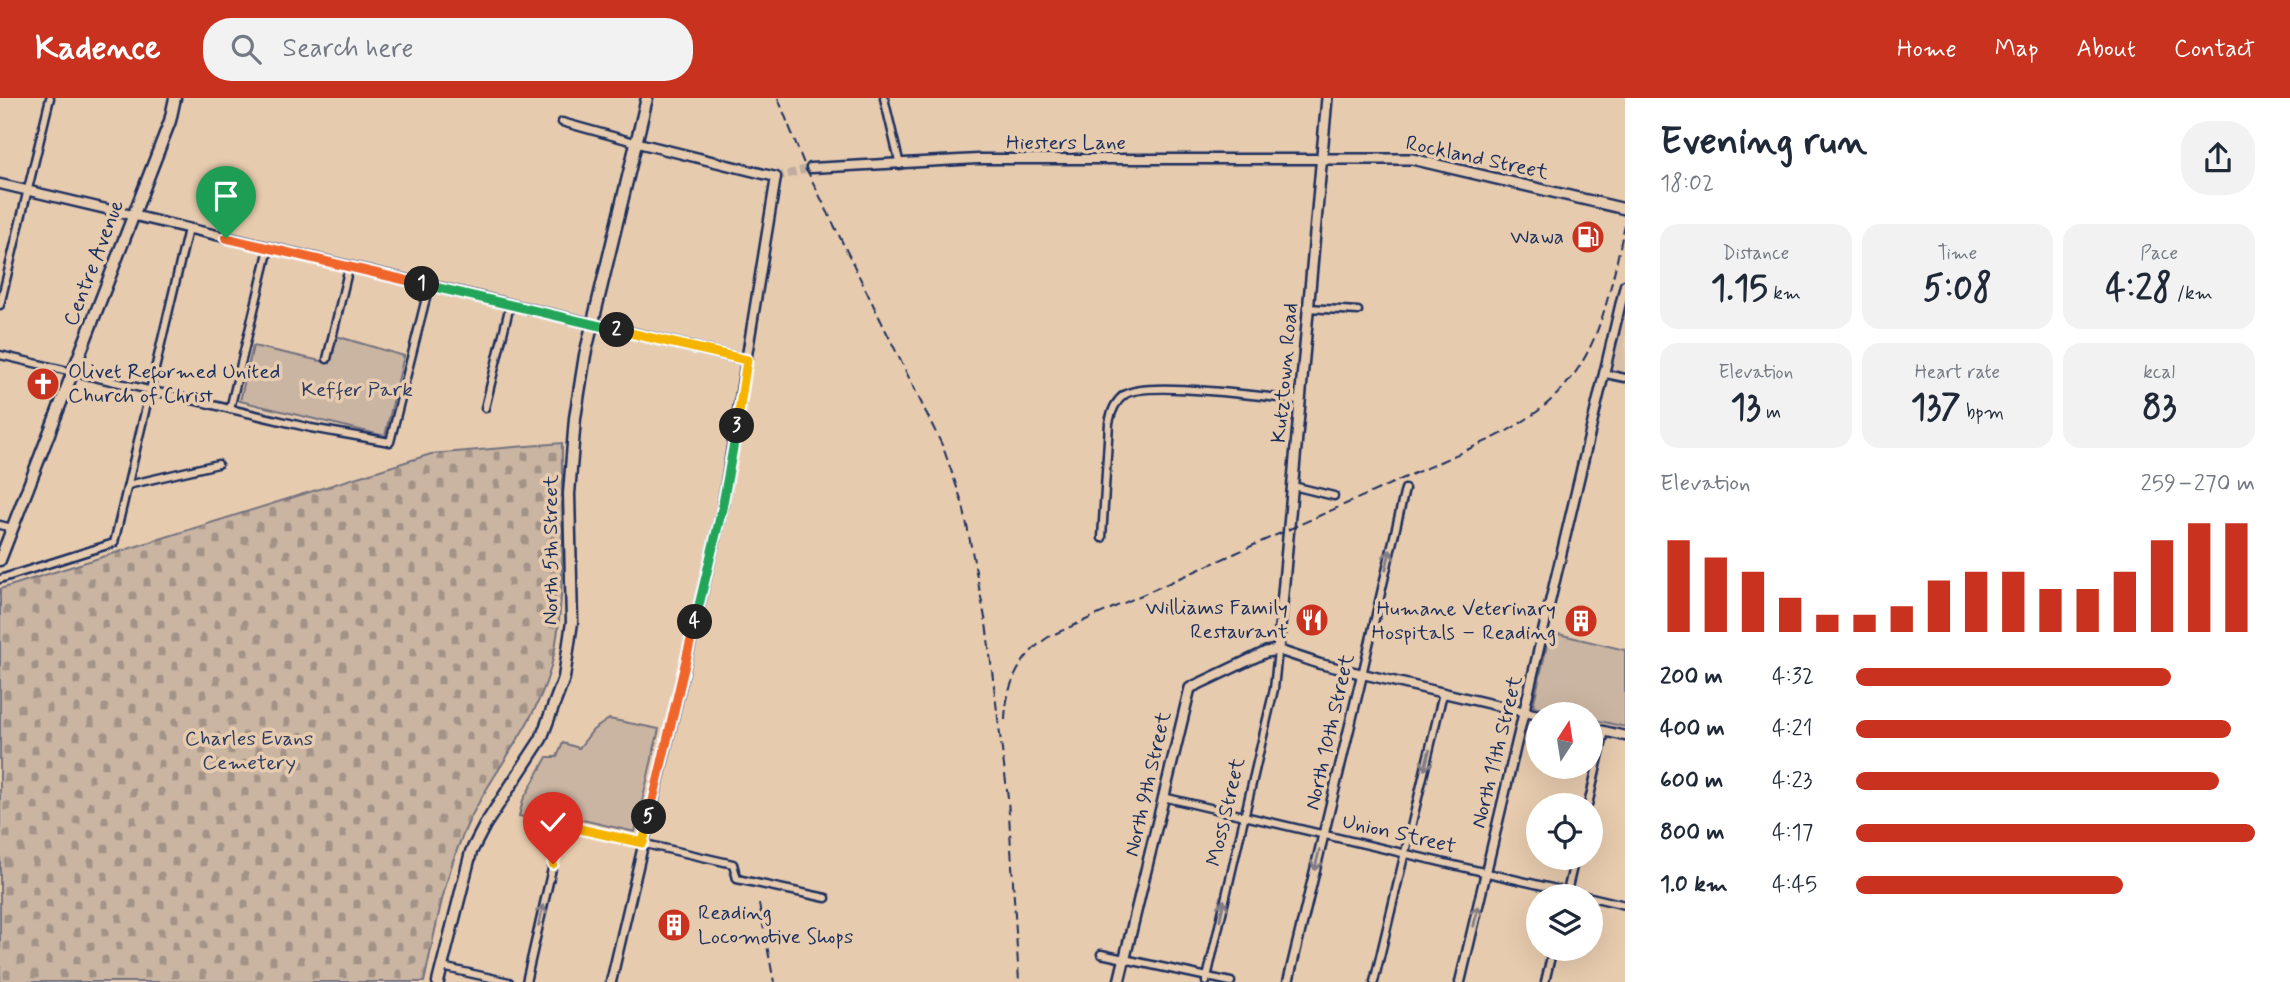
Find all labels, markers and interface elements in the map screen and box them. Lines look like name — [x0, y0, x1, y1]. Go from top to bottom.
search box — [203, 18, 693, 81]
text: Kadence — [35, 27, 161, 71]
icon: search — [227, 30, 265, 68]
text: Search here — [283, 32, 413, 66]
text: Home — [1897, 34, 1957, 65]
text: Map — [1995, 34, 2039, 65]
text: About — [2077, 34, 2136, 65]
text: Contact — [2174, 34, 2255, 65]
text: Evening run — [1660, 118, 1867, 167]
button: share — [2181, 121, 2255, 195]
street label: Hiesters Lane — [1006, 129, 1126, 157]
street label: Rockland Street — [1403, 129, 1552, 187]
pin — [196, 166, 256, 238]
text: 18:02 — [1660, 169, 1714, 199]
icon: arrive — [207, 177, 245, 215]
street label: Centre Avenue — [57, 196, 131, 330]
fuel station icon: Wawa — [1569, 218, 1607, 256]
place label: Wawa — [1510, 223, 1564, 251]
text: Distance — [1722, 241, 1789, 266]
text: Time — [1938, 241, 1977, 266]
text: Pace — [2140, 241, 2178, 266]
pin: 1 — [404, 266, 440, 302]
text: 1.15 — [1711, 266, 1768, 312]
text: 5:08 — [1923, 266, 1992, 312]
text: 4:28 — [2106, 266, 2172, 312]
text: 1 — [417, 271, 426, 296]
text: km — [1768, 281, 1801, 306]
text: /km — [2172, 281, 2213, 306]
street label: Kutztown Road — [1265, 302, 1305, 444]
pin: 2 — [600, 313, 634, 348]
text: 2 — [612, 317, 621, 342]
place label: Olivet Reformed United Church of Christ — [68, 358, 280, 410]
text: Elevation — [1718, 360, 1793, 385]
text: Heart rate — [1915, 360, 2000, 385]
text: kcal — [2143, 360, 2175, 385]
church icon: Olivet Reformed United Church of Christ — [24, 365, 62, 403]
park label: Keffer Park — [301, 376, 413, 404]
text: 13 — [1730, 385, 1761, 431]
text: 137 — [1911, 385, 1961, 431]
text: 83 — [2142, 385, 2176, 431]
text: m — [1761, 400, 1781, 425]
text: bpm — [1961, 400, 2004, 425]
pin: 3 — [720, 408, 754, 444]
text: 3 — [732, 413, 741, 438]
text: Elevation — [1660, 469, 1751, 499]
text: 259–270 m — [2140, 469, 2255, 499]
street label: North 5th Street — [537, 474, 565, 625]
one-way arrow — [1382, 549, 1395, 572]
place label: Williams Family Restaurant — [1145, 594, 1288, 646]
place label: Humane Veterinary Hospitals – Reading — [1371, 595, 1556, 647]
restaurant icon: Williams Family Restaurant — [1293, 601, 1331, 639]
building icon: Humane Veterinary Hospitals – Reading — [1562, 602, 1600, 640]
pin: 4 — [678, 604, 712, 640]
text: 4 — [689, 609, 700, 634]
street label: North 10th Street — [1298, 651, 1362, 813]
text: 200 m — [1660, 662, 1723, 692]
text: 4:32 — [1772, 662, 1814, 692]
street label: North 11th Street — [1465, 672, 1530, 831]
north arrow — [1526, 702, 1603, 779]
map controls — [1526, 702, 1603, 961]
street label: North 9th Street — [1118, 708, 1178, 859]
text: 400 m — [1660, 714, 1725, 744]
text: 4:21 — [1772, 714, 1813, 744]
park label: Charles Evans Cemetery — [185, 725, 313, 777]
one-way arrow — [1420, 748, 1433, 771]
street label: Moss Street — [1200, 754, 1252, 869]
text: 600 m — [1660, 766, 1723, 796]
text: 4:23 — [1772, 766, 1813, 796]
pin — [523, 792, 583, 864]
button: locate — [1526, 793, 1603, 870]
pin: 5 — [632, 800, 666, 834]
icon: check — [534, 803, 572, 841]
text: 5 — [643, 804, 654, 829]
street label: Union Street — [1339, 807, 1459, 861]
text: 800 m — [1660, 818, 1724, 848]
text: 4:17 — [1772, 818, 1813, 848]
one-way arrow — [1310, 848, 1323, 871]
text: 1.0 km — [1660, 870, 1728, 900]
text: 4:45 — [1772, 870, 1817, 900]
button: layers — [1526, 884, 1603, 961]
place label: Reading Locomotive Shops — [698, 899, 853, 951]
one-way arrow — [1215, 899, 1229, 922]
one-way arrow — [535, 904, 549, 927]
one-way arrow — [1470, 905, 1483, 928]
building icon: Reading Locomotive Shops — [655, 906, 693, 944]

